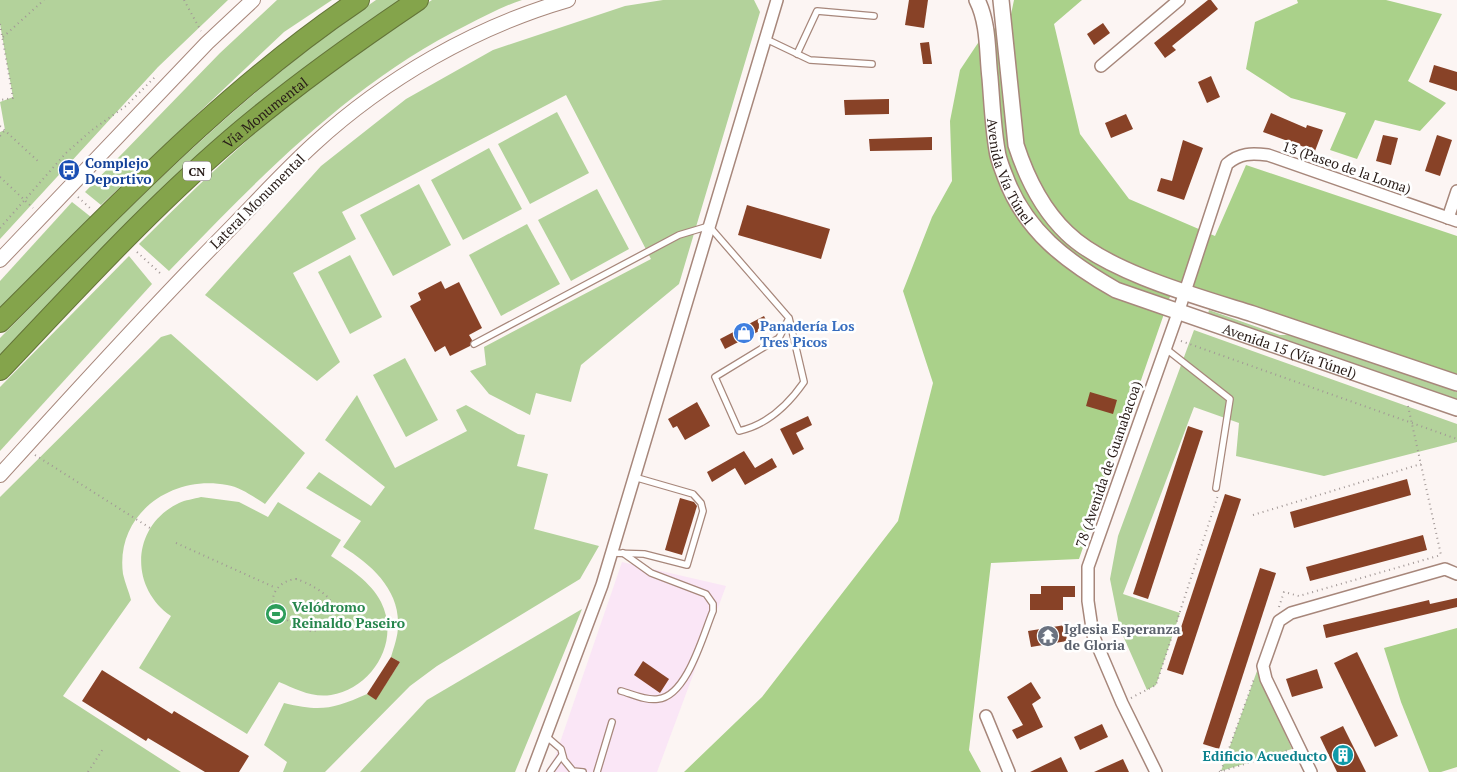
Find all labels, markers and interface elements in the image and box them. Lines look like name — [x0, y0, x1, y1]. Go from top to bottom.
street label: Vía Monumental — [218, 72, 311, 152]
street label: Avenida Vía Túnel — [984, 117, 1038, 228]
street label: 13 (Paseo de la Loma) — [1280, 136, 1414, 198]
street label: Lateral Monumental — [205, 149, 309, 253]
place label: Complejo Deportivo — [85, 153, 152, 188]
bus stop icon: Complejo Deportivo — [57, 158, 81, 182]
road number: CN — [183, 162, 211, 180]
place label: Panadería Los Tres Picos — [760, 316, 854, 351]
street label: Avenida 15 (Vía Túnel) — [1220, 318, 1360, 382]
shop icon: Panadería Los Tres Picos — [732, 321, 756, 345]
street label: 78 (Avenida de Guanabacoa) — [1070, 378, 1146, 550]
place label: Velódromo Reinaldo Paseiro — [292, 597, 405, 632]
sports icon: Velódromo Reinaldo Paseiro — [264, 602, 288, 626]
place label: Iglesia Esperanza de Gloria — [1064, 619, 1181, 654]
temple icon: Iglesia Esperanza de Gloria — [1036, 624, 1060, 648]
building icon: Edificio Acueducto — [1331, 743, 1355, 767]
place label: Edificio Acueducto — [1203, 746, 1327, 765]

